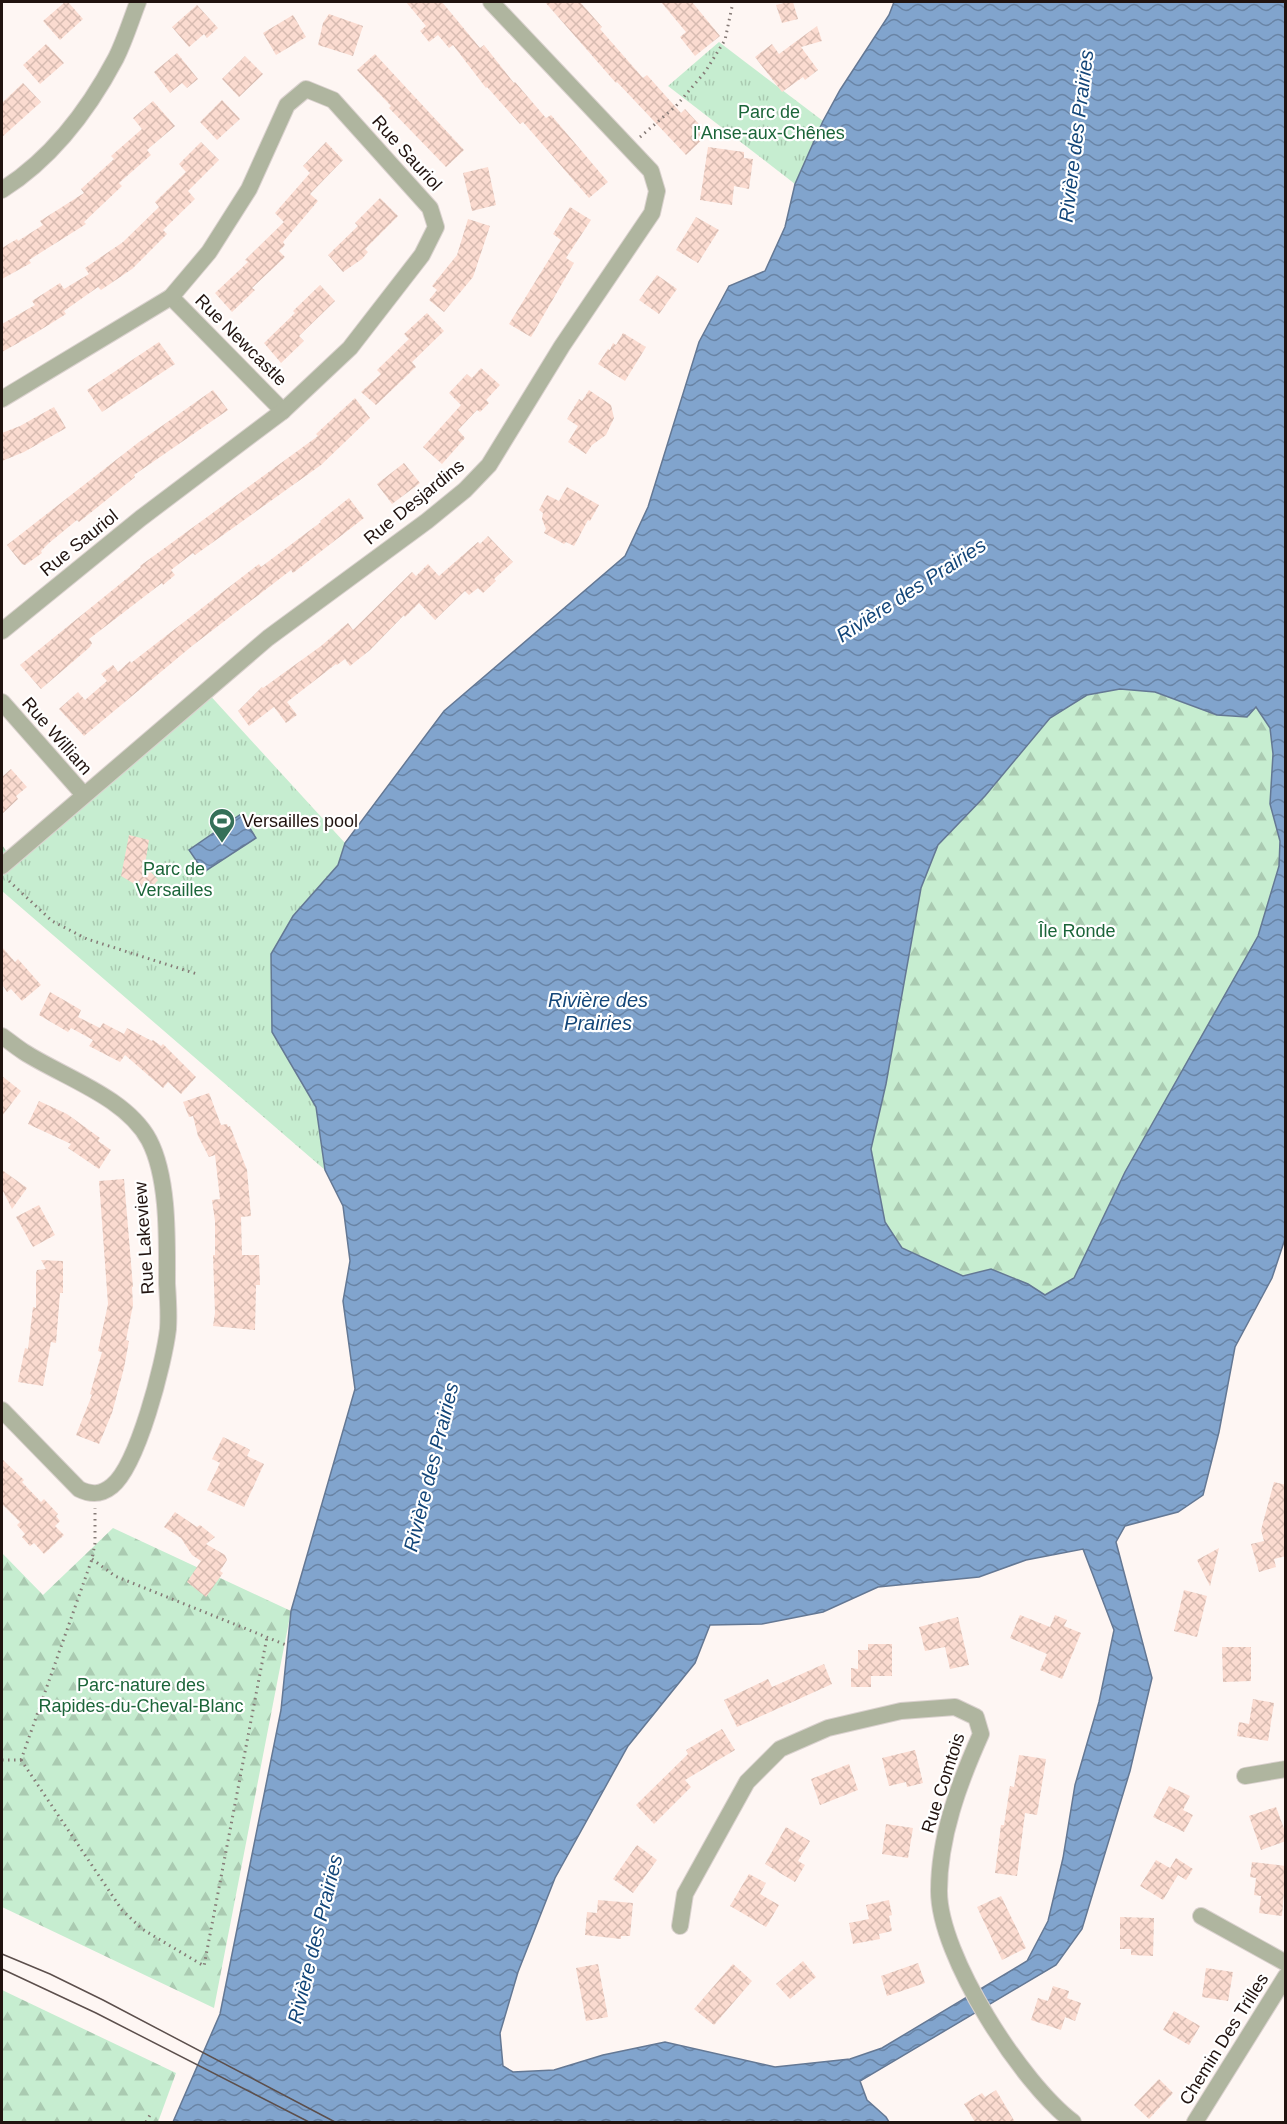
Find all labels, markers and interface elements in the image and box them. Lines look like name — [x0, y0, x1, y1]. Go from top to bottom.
water label: Rivière des Prairies — [1055, 49, 1097, 223]
park label: Parc de l'Anse-aux-Chênes — [693, 102, 845, 143]
street label: Rue Sauriol — [368, 111, 446, 195]
street label: Rue Newcastle — [191, 290, 291, 390]
street label: Rue Desjardins — [360, 456, 468, 548]
street label: Rue Sauriol — [36, 506, 122, 580]
water label: Rivière des Prairies — [832, 534, 990, 646]
street label: Rue William — [18, 693, 96, 779]
sports icon: Versailles pool — [207, 806, 237, 844]
place label: Versailles pool — [242, 811, 358, 831]
park label: Parc de Versailles — [135, 859, 213, 900]
park label: Île Ronde — [1037, 921, 1116, 941]
water label: Rivière des Prairies — [548, 989, 648, 1034]
street label: Rue Lakeview — [130, 1180, 158, 1295]
water label: Rivière des Prairies — [399, 1380, 463, 1554]
park label: Parc-nature des Rapides-du-Cheval-Blanc — [38, 1675, 244, 1716]
street label: Rue Comtois — [917, 1730, 969, 1836]
water label: Rivière des Prairies — [283, 1852, 347, 2026]
street label: Chemin Des Trilles — [1175, 1970, 1273, 2108]

